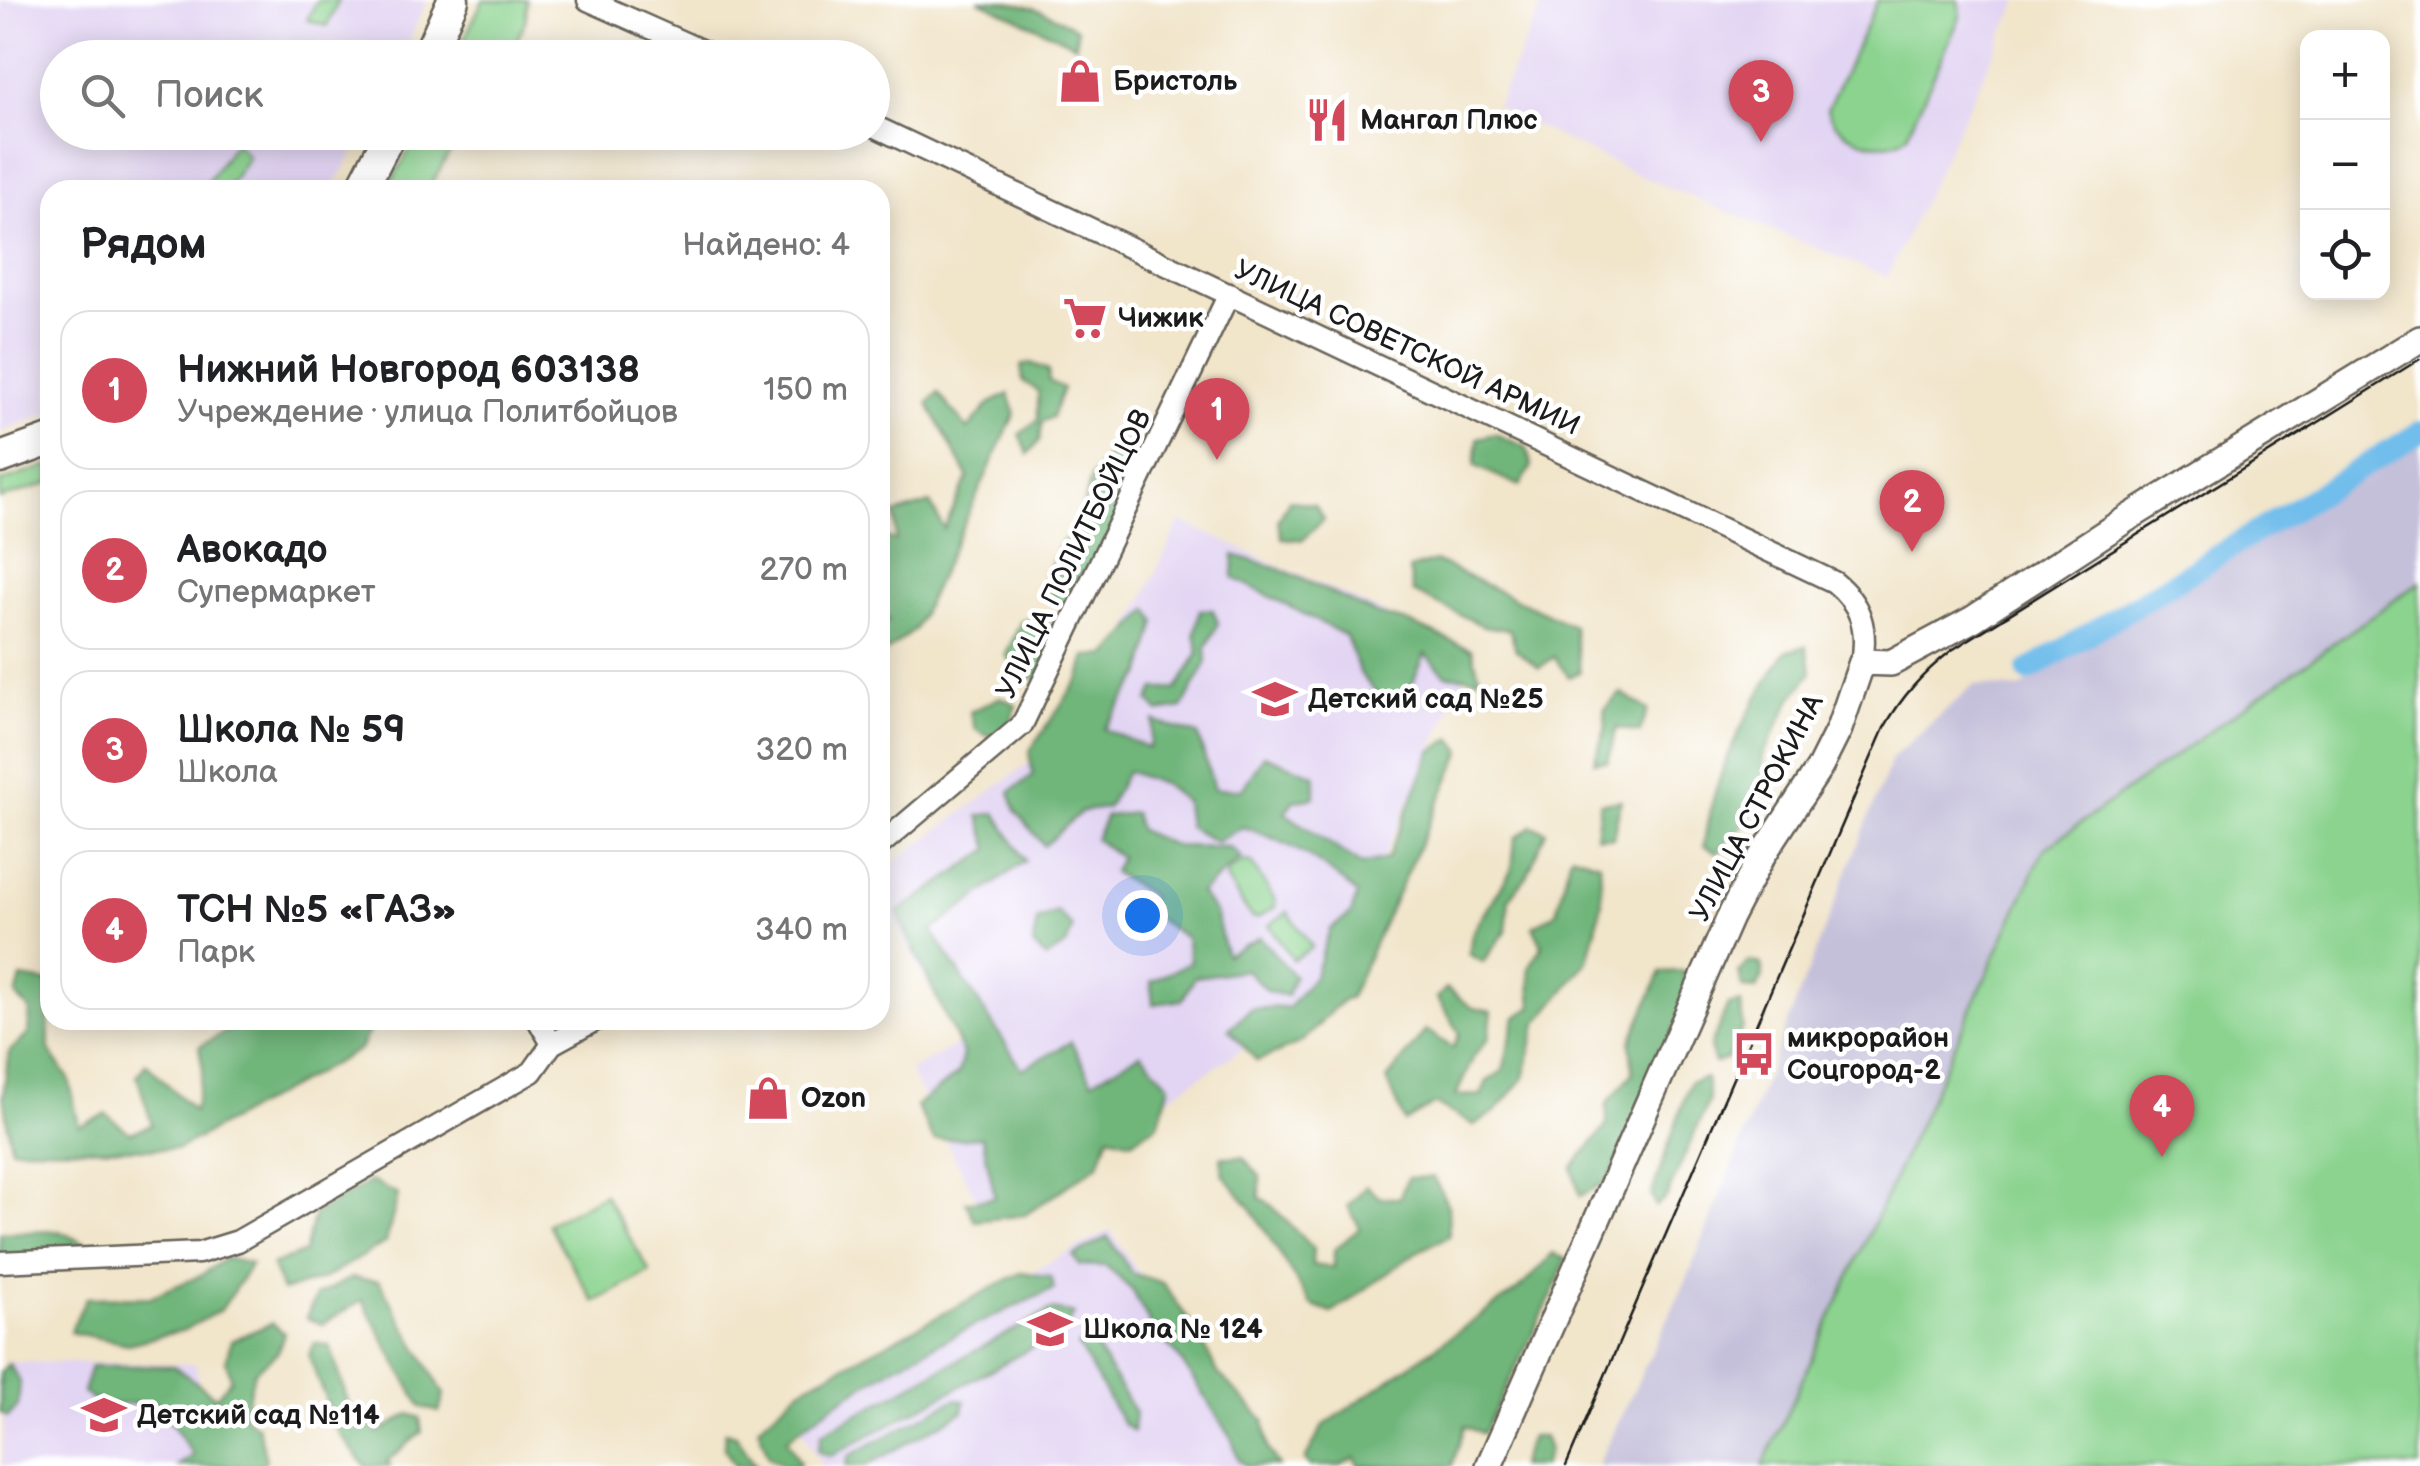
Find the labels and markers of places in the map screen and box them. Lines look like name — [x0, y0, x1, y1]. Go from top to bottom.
shop icon: Бристоль — [1056, 57, 1104, 105]
pin: 3 — [1728, 59, 1794, 142]
place label: Бристоль — [1113, 65, 1238, 98]
restaurant icon: Мангал Плюс — [1303, 96, 1351, 144]
place label: Мангал Плюс — [1360, 104, 1538, 137]
supermarket icon: Чижик — [1061, 294, 1109, 342]
place label: Чижик — [1118, 302, 1204, 335]
pin: 1 — [1184, 378, 1250, 460]
pin: 2 — [1880, 470, 1944, 552]
school or university icon: Детский сад №25 — [1251, 675, 1299, 723]
place label: Детский сад №25 — [1308, 683, 1544, 716]
place label: микрорайон Соцгород-2 — [1787, 1022, 1949, 1087]
bus stop icon: микрорайон Соцгород-2 — [1730, 1030, 1778, 1078]
shop icon: Ozon — [744, 1074, 792, 1122]
pin: 4 — [2130, 1074, 2194, 1157]
place label: Ozon — [801, 1082, 866, 1115]
school or university icon: Школа № 124 — [1026, 1305, 1074, 1353]
place label: Школа № 124 — [1083, 1313, 1263, 1346]
school or university icon: Детский сад №114 — [80, 1391, 128, 1439]
place label: Детский сад №114 — [137, 1399, 380, 1432]

